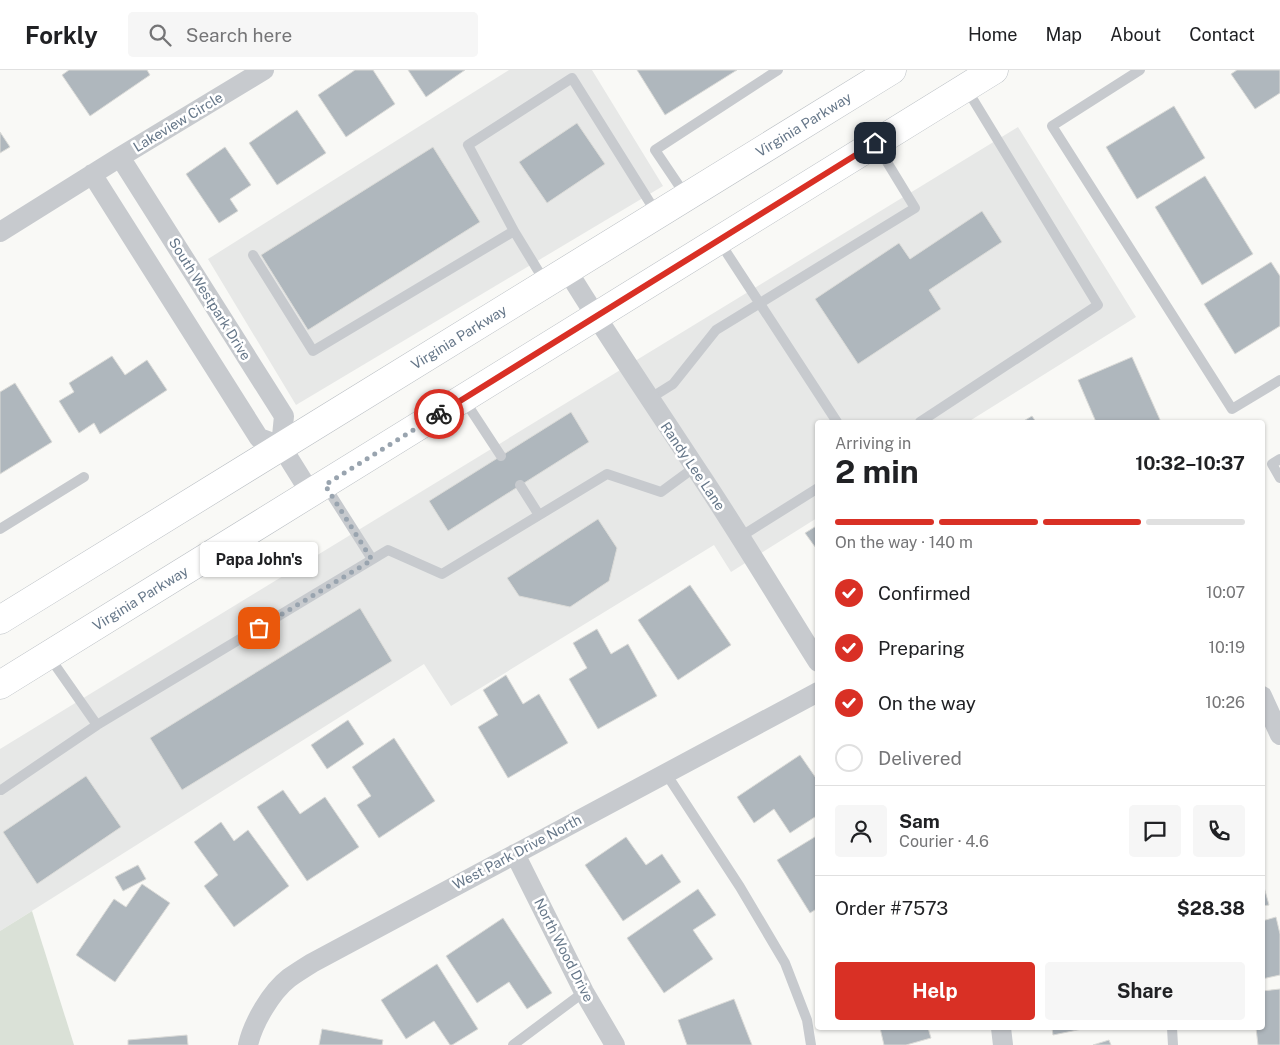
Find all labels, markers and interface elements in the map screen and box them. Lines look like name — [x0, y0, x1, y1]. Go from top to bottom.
search box — [128, 12, 478, 57]
text: Forkly — [25, 21, 98, 49]
icon: search — [146, 21, 174, 49]
text: Search here — [186, 24, 292, 46]
text: Home — [968, 24, 1018, 45]
text: Map — [1046, 24, 1082, 45]
text: About — [1110, 24, 1161, 45]
text: Contact — [1189, 24, 1255, 45]
street label: Lakeview Circle — [130, 89, 226, 155]
street label: Virginia Parkway — [753, 89, 855, 160]
pin — [854, 122, 896, 164]
icon: home — [861, 129, 889, 157]
street label: South Westpark Drive — [166, 235, 254, 363]
street label: Virginia Parkway — [408, 301, 510, 373]
courier — [414, 389, 464, 439]
icon: bike — [425, 400, 453, 428]
street label: Randy Lee Lane — [658, 419, 728, 513]
text: Arriving in — [835, 434, 911, 453]
text: 10:32–10:37 — [1135, 452, 1245, 474]
text: 2 min — [835, 453, 919, 490]
text: On the way · 140 m — [835, 533, 973, 552]
callout: Papa John's — [200, 543, 318, 578]
text: Papa John's — [215, 550, 303, 569]
street label: Virginia Parkway — [90, 562, 191, 634]
icon: check — [835, 579, 863, 607]
text: Confirmed — [878, 582, 971, 604]
text: 10:07 — [1206, 583, 1245, 602]
pin — [238, 607, 280, 649]
icon: bag — [245, 614, 273, 642]
icon: check — [835, 634, 863, 662]
text: Preparing — [878, 637, 965, 659]
text: 10:19 — [1209, 638, 1245, 657]
icon: check — [835, 689, 863, 717]
text: On the way — [878, 692, 976, 714]
text: 10:26 — [1205, 693, 1245, 712]
text: Delivered — [878, 747, 962, 769]
button: person — [835, 805, 887, 857]
button: chat — [1129, 805, 1181, 857]
button: phone — [1193, 805, 1245, 857]
text: Sam — [899, 810, 940, 832]
street label: West Park Drive North — [450, 811, 584, 893]
text: Courier · 4.6 — [899, 832, 989, 851]
street label: North Wood Drive — [531, 896, 597, 1004]
text: Order #7573 — [835, 897, 948, 919]
text: $28.38 — [1177, 897, 1245, 919]
button: Help — [835, 962, 1035, 1020]
button: Share — [1045, 962, 1245, 1020]

